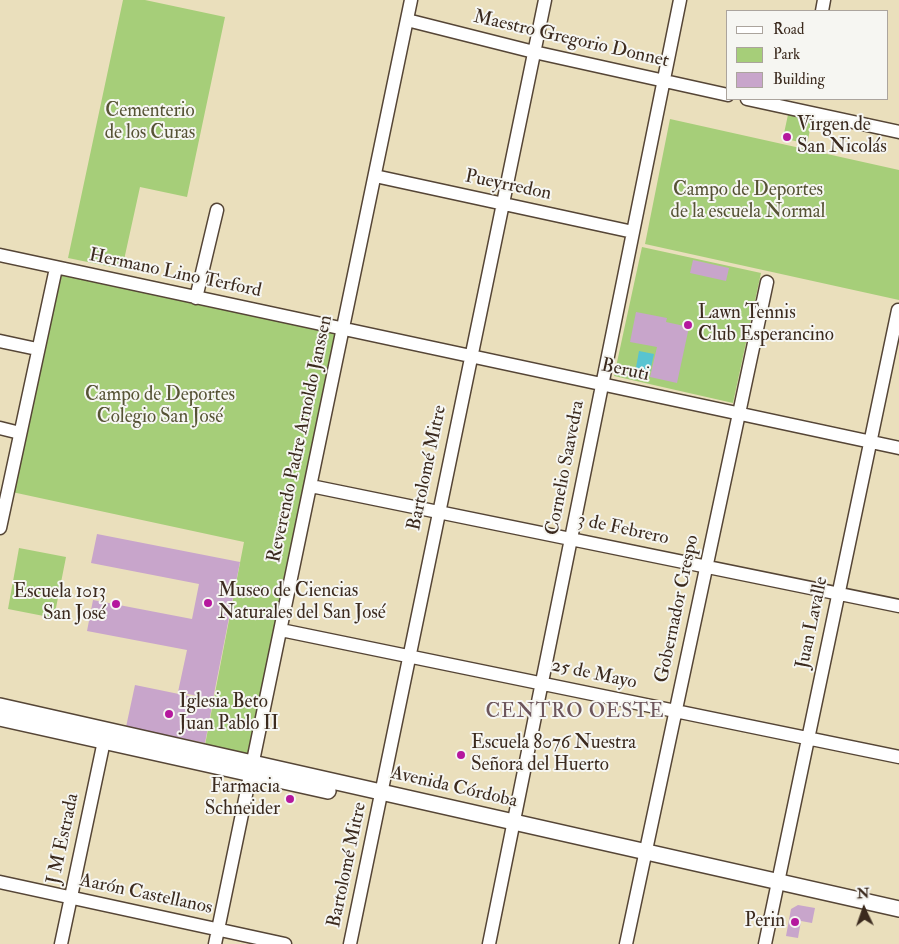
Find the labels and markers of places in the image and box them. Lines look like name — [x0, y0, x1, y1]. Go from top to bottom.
place label: Virgen de San Nicolás — [797, 115, 887, 159]
marker: Virgen de San Nicolás — [781, 131, 793, 143]
place label: Lawn Tennis Club Esperancino — [698, 303, 834, 347]
marker: Lawn Tennis Club Esperancino — [682, 319, 694, 331]
place label: Museo de Ciencias Naturales del San José — [218, 581, 386, 625]
place label: Escuela 1013 San José — [13, 582, 106, 626]
marker: Museo de Ciencias Naturales del San José — [202, 597, 214, 609]
marker: Escuela 1013 San José — [110, 598, 122, 610]
place label: Iglesia Beto Juan Pablo II — [179, 692, 279, 736]
marker: Iglesia Beto Juan Pablo II — [163, 708, 175, 720]
place label: Escuela 8076 Nuestra Señora del Huerto — [471, 733, 636, 777]
marker: Escuela 8076 Nuestra Señora del Huerto — [455, 749, 467, 761]
place label: Farmacia Schneider — [205, 777, 280, 821]
marker: Farmacia Schneider — [284, 793, 296, 805]
place label: Perin — [745, 911, 785, 933]
marker: Perin — [789, 916, 801, 928]

